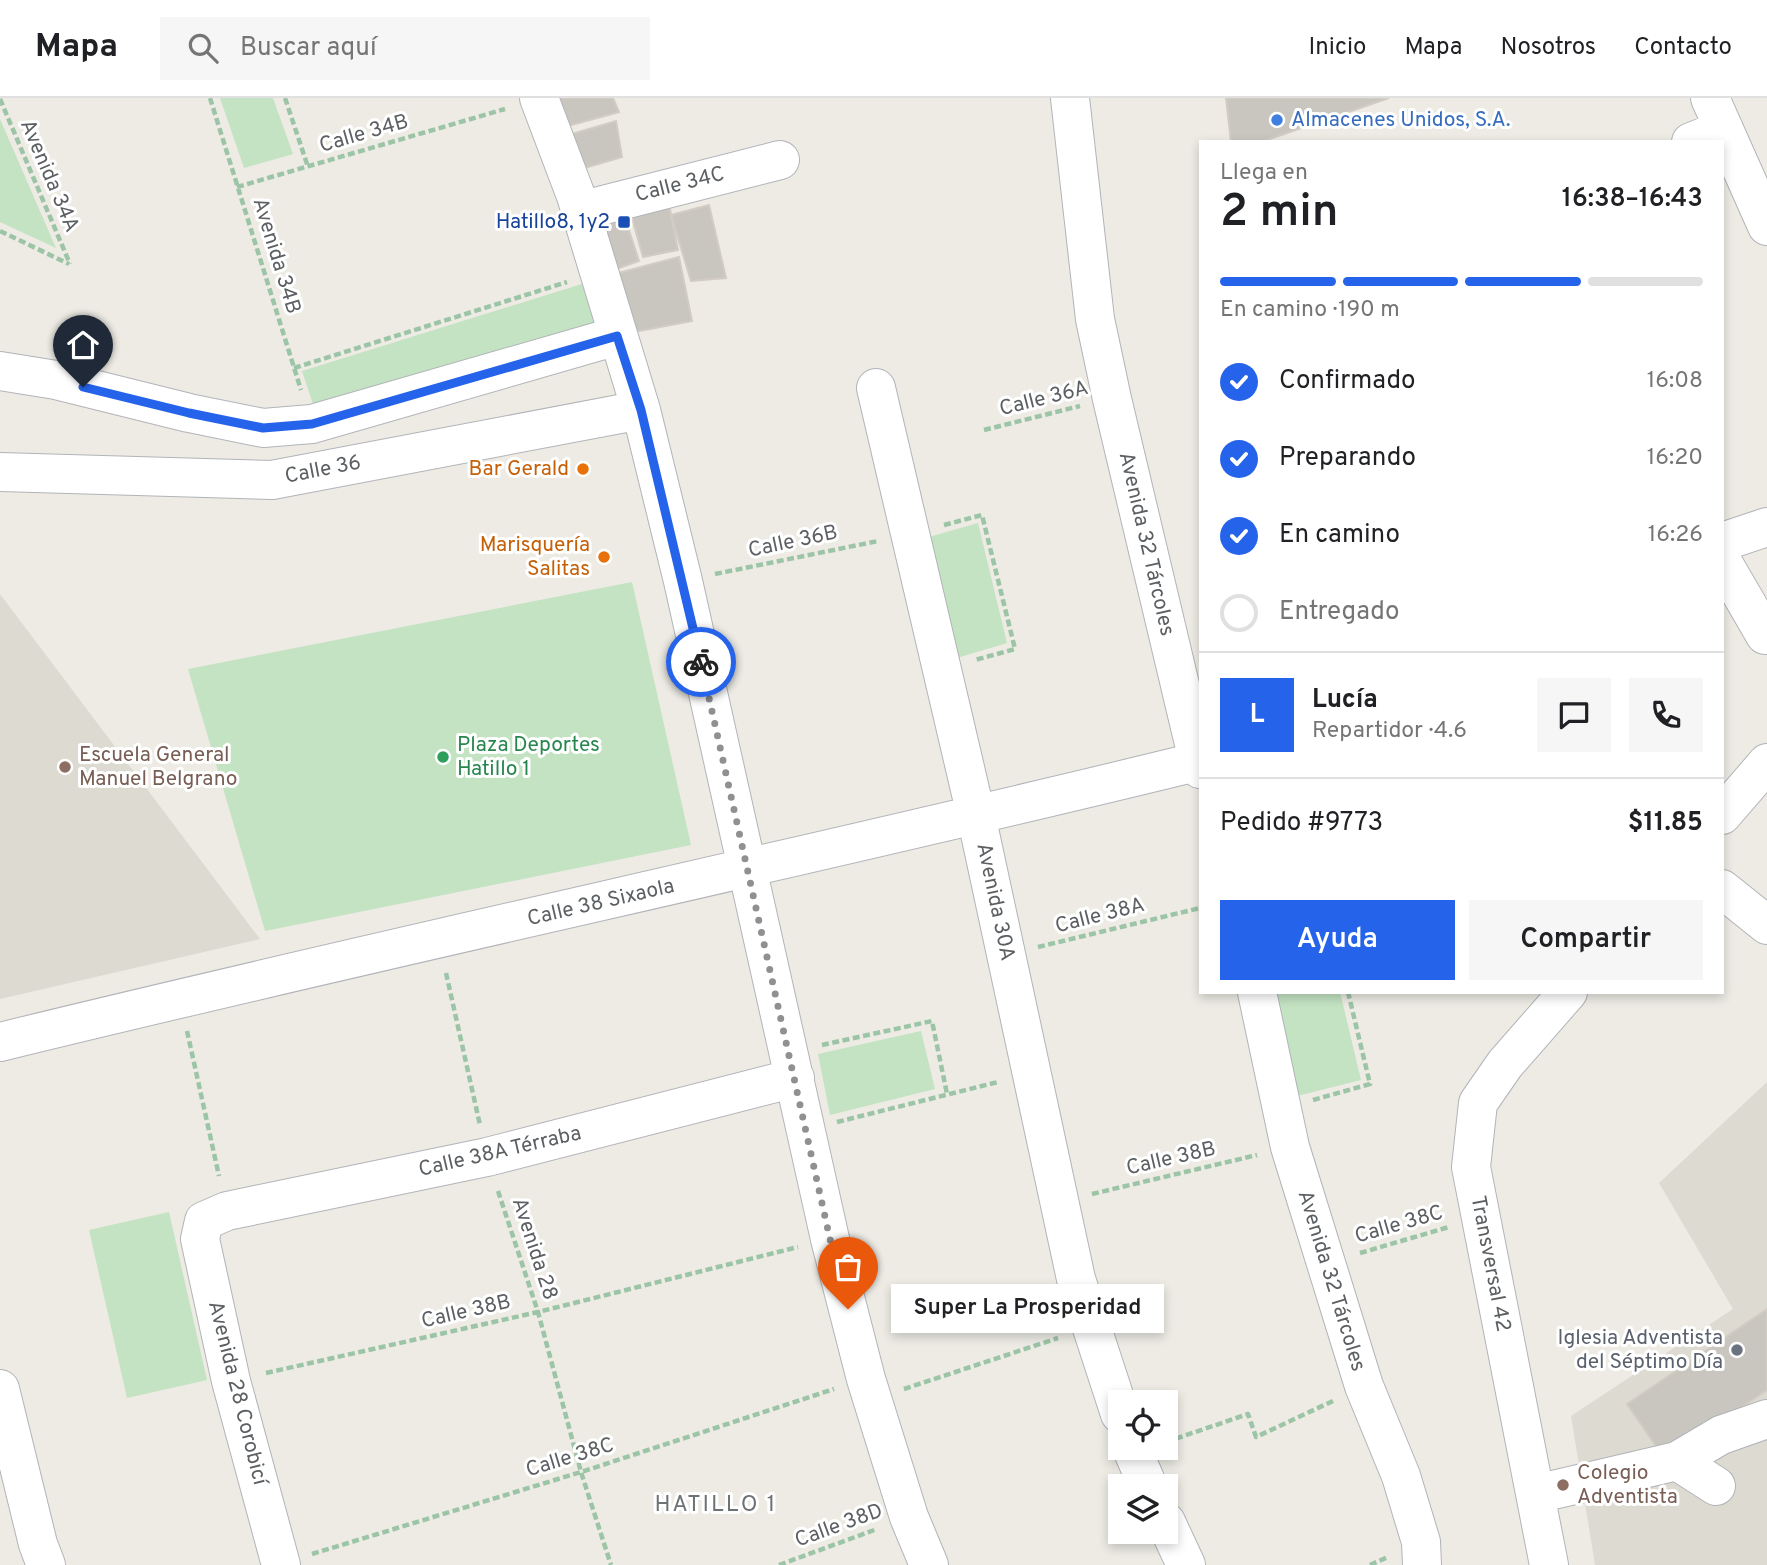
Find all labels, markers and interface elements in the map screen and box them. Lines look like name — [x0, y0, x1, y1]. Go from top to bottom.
search box — [160, 17, 650, 80]
text: Mapa — [35, 27, 118, 69]
icon: search — [184, 29, 222, 67]
text: Buscar aquí — [240, 32, 377, 65]
text: Inicio — [1309, 33, 1366, 63]
text: Mapa — [1404, 33, 1463, 63]
text: Nosotros — [1501, 33, 1596, 63]
text: Contacto — [1634, 33, 1732, 63]
place label: Almacenes Unidos, S.A. — [1291, 107, 1511, 134]
street label: Calle 34B — [316, 108, 412, 160]
marker: Almacenes Unidos, S.A. — [1269, 112, 1285, 128]
street label: Avenida 34A — [13, 116, 85, 236]
text: Llega en — [1220, 159, 1308, 188]
street label: Calle 34C — [633, 161, 727, 209]
text: 16:38–16:43 — [1562, 183, 1703, 216]
text: 2 min — [1220, 184, 1339, 243]
street label: Avenida 34B — [246, 195, 306, 317]
place label: Hatillo8, 1y2 — [496, 209, 610, 236]
marker: Hatillo8, 1y2 — [616, 214, 632, 230]
text: En camino · 190 m — [1220, 296, 1400, 325]
pin — [53, 315, 113, 387]
icon: home — [64, 326, 102, 364]
icon: check — [1220, 363, 1258, 401]
text: Confirmado — [1279, 365, 1416, 398]
text: 16:08 — [1647, 367, 1703, 396]
street label: Calle 36A — [997, 375, 1091, 423]
icon: check — [1220, 440, 1258, 478]
text: Preparando — [1279, 442, 1416, 475]
text: 16:20 — [1647, 444, 1703, 473]
street label: Calle 36 — [283, 449, 363, 491]
street label: Avenida 32 Tárcoles — [1112, 449, 1180, 639]
place label: Bar Gerald — [469, 456, 569, 483]
marker: Bar Gerald — [575, 461, 591, 477]
icon: check — [1220, 517, 1258, 555]
street label: Calle 36B — [746, 519, 840, 565]
text: En camino — [1279, 519, 1400, 552]
text: 16:26 — [1648, 521, 1703, 550]
place label: Marisquería Salitas — [480, 532, 590, 583]
marker: Marisquería Salitas — [596, 549, 612, 565]
text: Entregado — [1279, 596, 1399, 629]
courier — [666, 627, 736, 697]
icon: bike — [682, 643, 720, 681]
button: chat — [1537, 678, 1611, 752]
button: phone — [1629, 678, 1703, 752]
text: Lucía — [1312, 684, 1378, 717]
text: L — [1250, 699, 1264, 732]
text: Repartidor · 4.6 — [1312, 717, 1467, 746]
place label: Plaza Deportes Hatillo 1 — [457, 732, 600, 783]
place label: Escuela General Manuel Belgrano — [79, 742, 238, 793]
marker: Plaza Deportes Hatillo 1 — [435, 749, 451, 765]
marker: Escuela General Manuel Belgrano — [57, 759, 73, 775]
text: Pedido #9773 — [1220, 807, 1383, 840]
text: $11.85 — [1628, 807, 1703, 840]
street label: Avenida 30A — [969, 841, 1021, 963]
street label: Calle 38 Sixaola — [525, 873, 677, 933]
street label: Calle 38A — [1052, 892, 1148, 940]
button: Ayuda — [1220, 900, 1455, 980]
button: Compartir — [1469, 900, 1703, 980]
street label: Calle 38A Térraba — [416, 1120, 584, 1184]
street label: Calle 38B — [1124, 1136, 1218, 1182]
street label: Avenida 32 Tárcoles — [1291, 1187, 1371, 1375]
street label: Avenida 28 — [505, 1194, 563, 1304]
street label: Transversal 42 — [1464, 1194, 1516, 1334]
street label: Calle 38C — [1352, 1200, 1446, 1250]
pin — [818, 1237, 878, 1309]
icon: bag — [829, 1248, 867, 1286]
callout: Super La Prosperidad — [890, 1284, 1163, 1334]
street label: Calle 38B — [419, 1289, 513, 1335]
text: Super La Prosperidad — [914, 1294, 1141, 1323]
street label: Avenida 28 Corobicí — [201, 1298, 273, 1489]
place label: Iglesia Adventista del Séptimo Día — [1557, 1325, 1723, 1376]
marker: Iglesia Adventista del Séptimo Día — [1729, 1342, 1745, 1358]
map controls — [1108, 1390, 1178, 1544]
button: locate — [1108, 1390, 1178, 1460]
street label: Calle 38C — [523, 1432, 617, 1484]
place label: Colegio Adventista — [1577, 1460, 1678, 1511]
button: layers — [1108, 1474, 1178, 1544]
marker: Colegio Adventista — [1555, 1477, 1571, 1493]
district label: HATILLO 1 — [655, 1491, 777, 1520]
street label: Calle 38D — [791, 1498, 887, 1554]

